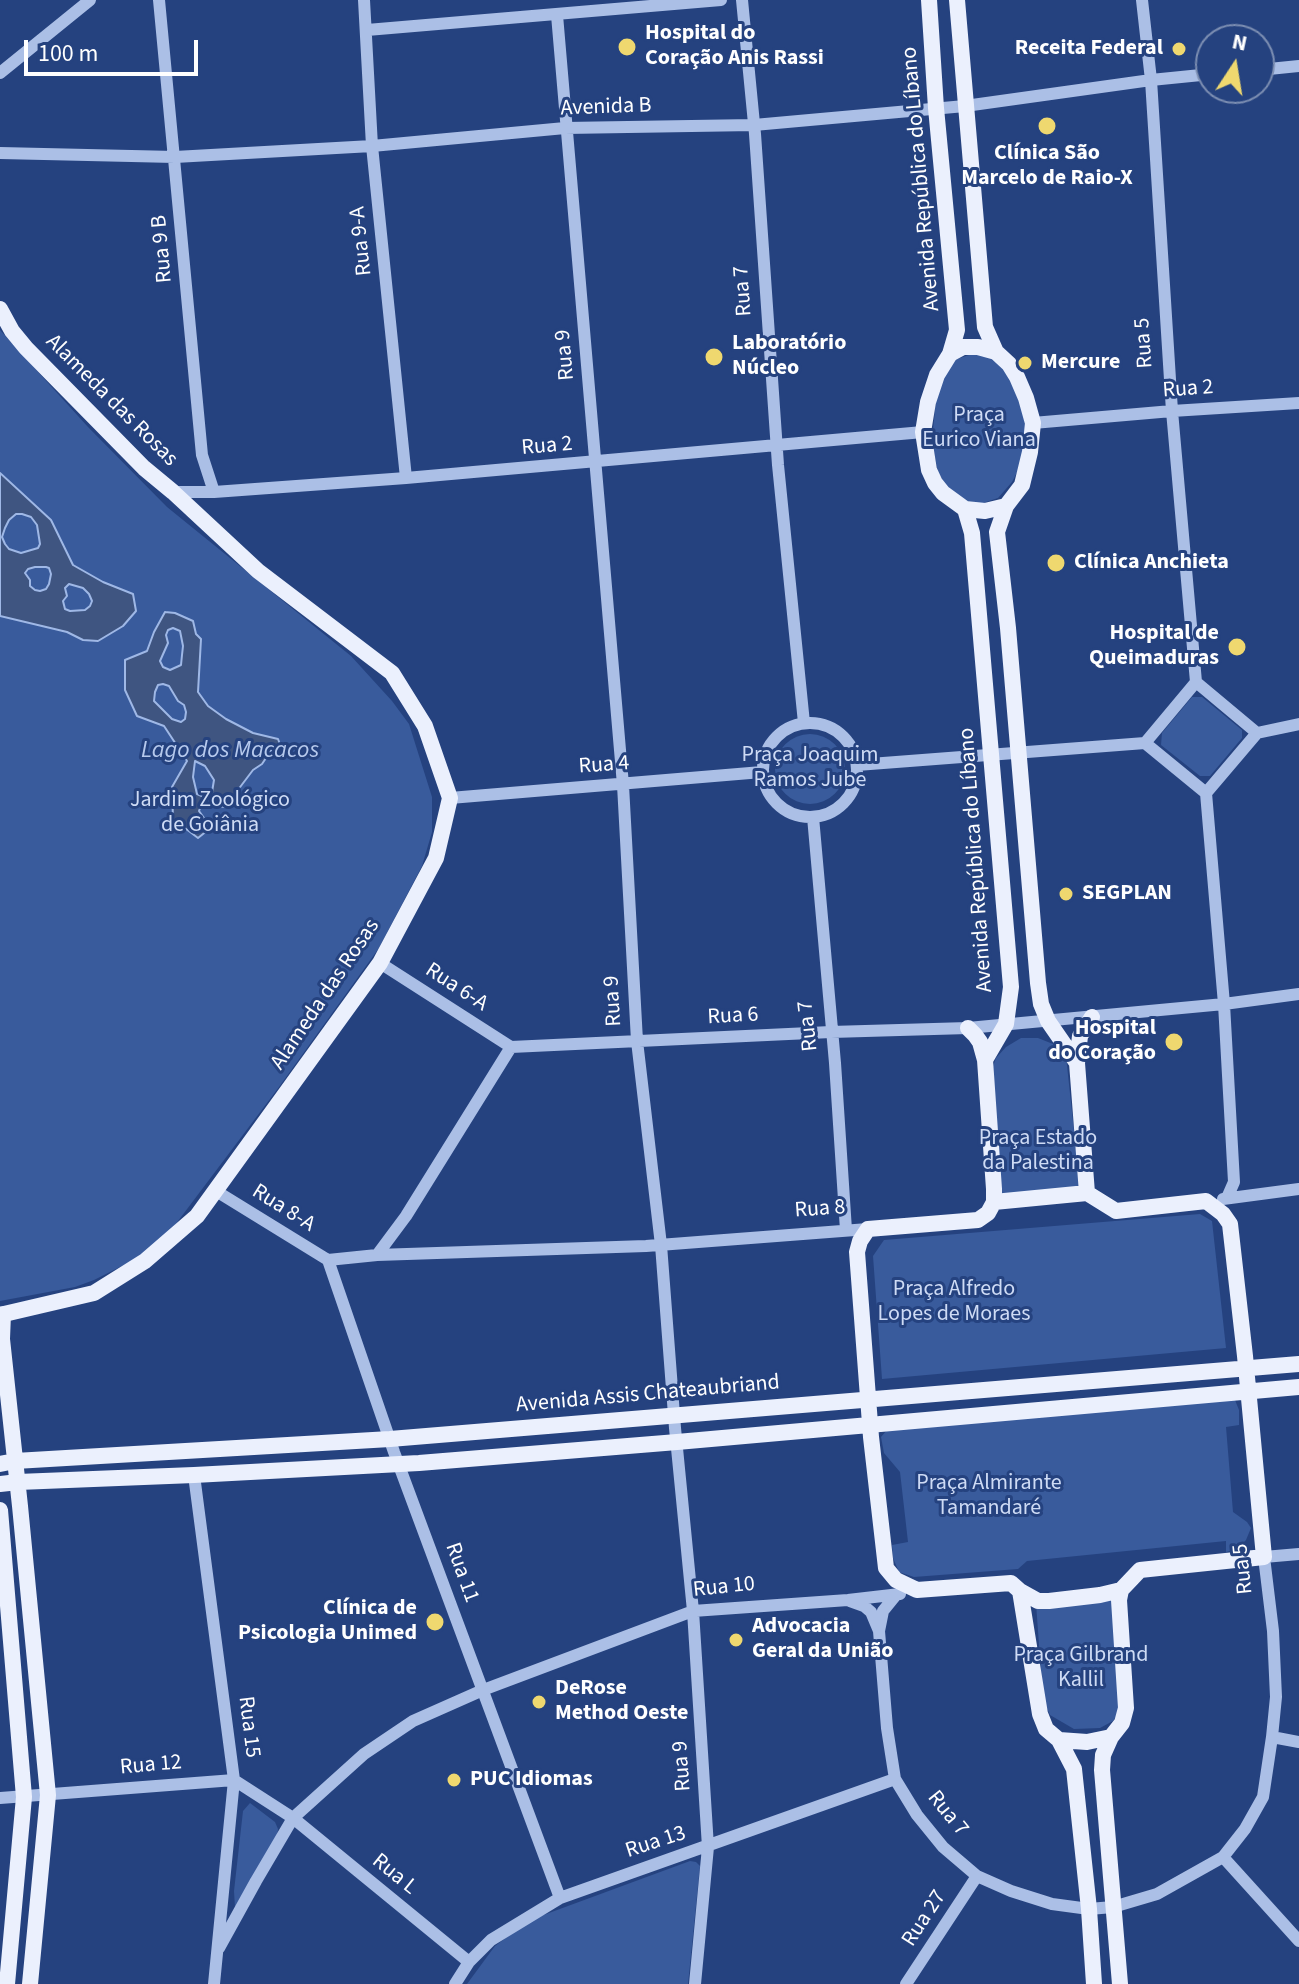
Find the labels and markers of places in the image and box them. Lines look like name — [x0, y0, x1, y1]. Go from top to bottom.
place label: Hospital do Coração Anis Rassi — [645, 21, 824, 72]
marker: Hospital do Coração Anis Rassi — [616, 36, 638, 58]
place label: Receita Federal — [1015, 36, 1163, 62]
marker: Receita Federal — [1170, 40, 1188, 58]
marker: Clínica São Marcelo de Raio-X — [1036, 115, 1058, 137]
place label: Clínica São Marcelo de Raio-X — [961, 141, 1133, 192]
place label: Laboratório Núcleo — [732, 331, 846, 382]
marker: Laboratório Núcleo — [703, 346, 725, 368]
place label: Mercure — [1041, 350, 1120, 376]
marker: Mercure — [1016, 354, 1034, 372]
place label: Clínica Anchieta — [1074, 550, 1229, 576]
marker: Clínica Anchieta — [1045, 552, 1067, 574]
place label: Hospital de Queimaduras — [1089, 621, 1219, 672]
marker: Hospital de Queimaduras — [1226, 636, 1248, 658]
place label: SEGPLAN — [1082, 881, 1172, 907]
marker: SEGPLAN — [1057, 885, 1075, 903]
place label: Hospital do Coração — [1048, 1016, 1156, 1068]
marker: Hospital do Coração — [1163, 1031, 1185, 1053]
place label: Clínica de Psicologia Unimed — [238, 1596, 417, 1648]
marker: Clínica de Psicologia Unimed — [424, 1611, 446, 1633]
place label: Advocacia Geral da União — [752, 1614, 894, 1666]
marker: Advocacia Geral da União — [727, 1631, 745, 1649]
place label: DeRose Method Oeste — [555, 1676, 688, 1728]
marker: DeRose Method Oeste — [530, 1693, 548, 1711]
place label: PUC Idiomas — [470, 1767, 593, 1793]
marker: PUC Idiomas — [445, 1771, 463, 1789]

